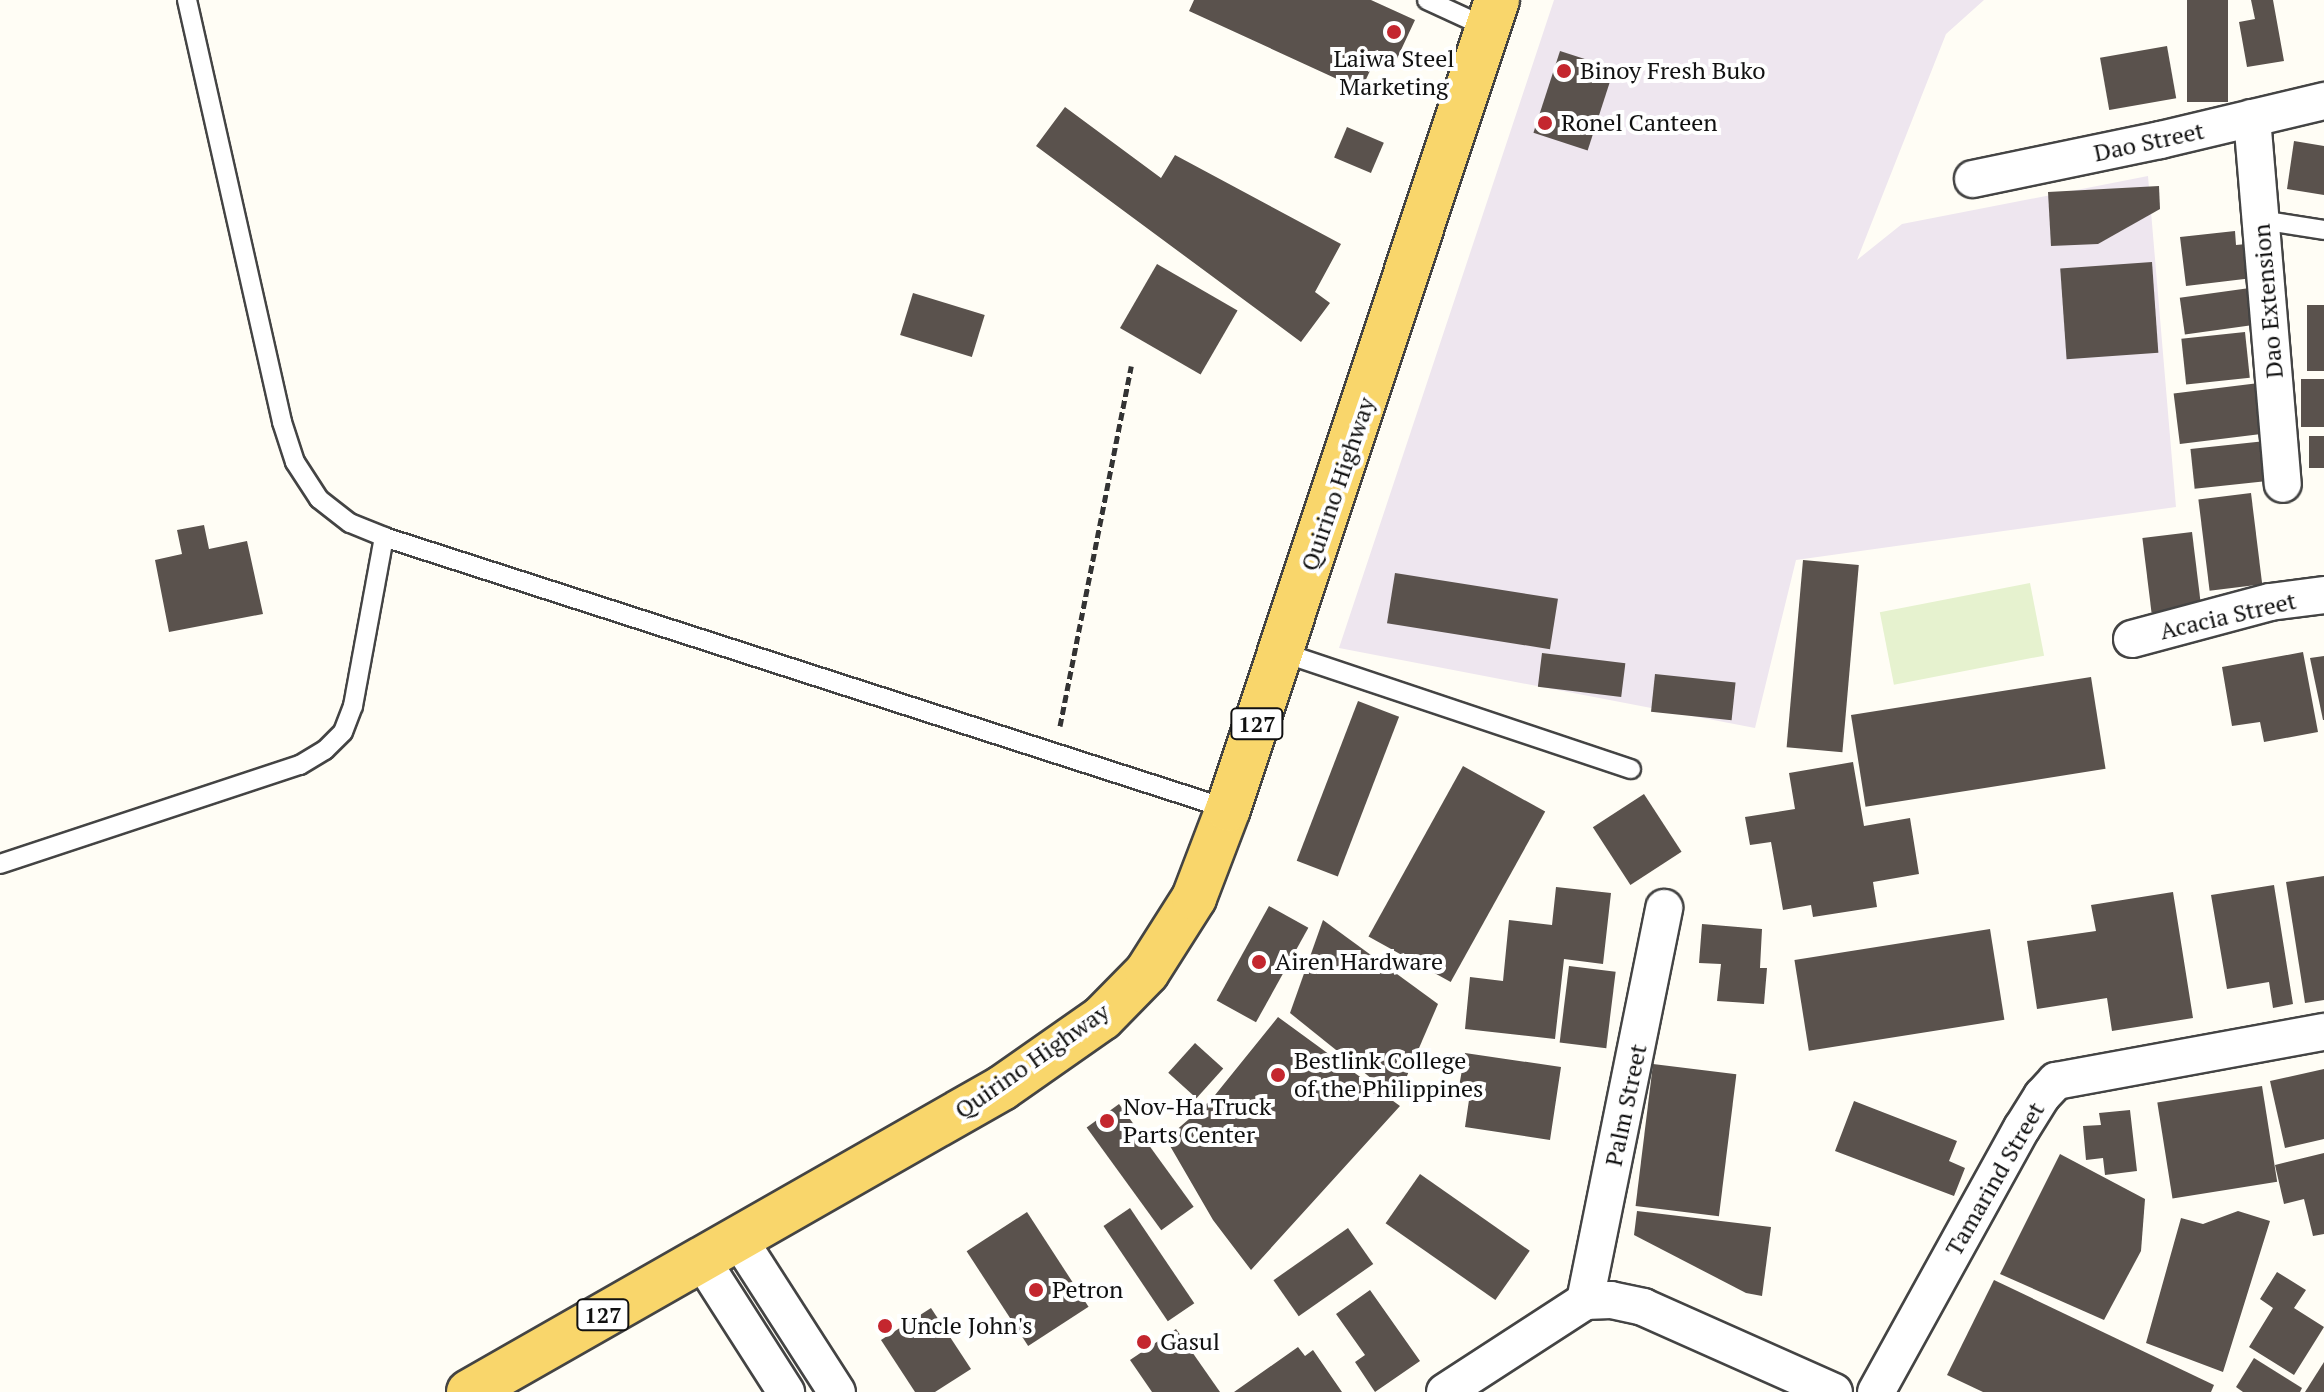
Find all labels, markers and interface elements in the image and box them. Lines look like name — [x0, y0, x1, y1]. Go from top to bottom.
marker: Laiwa Steel Marketing — [1385, 23, 1403, 41]
place label: Laiwa Steel Marketing — [1333, 45, 1455, 101]
place label: Binoy Fresh Buko — [1580, 57, 1766, 85]
marker: Binoy Fresh Buko — [1555, 62, 1573, 80]
place label: Ronel Canteen — [1561, 109, 1718, 137]
marker: Ronel Canteen — [1536, 114, 1554, 132]
street label: Dao Street — [2091, 116, 2207, 168]
street label: Dao Extension — [2247, 223, 2289, 379]
street label: Quirino Highway — [1295, 393, 1381, 575]
street label: Acacia Street — [2157, 586, 2299, 646]
road number: 127 — [1229, 706, 1285, 742]
place label: Airen Hardware — [1275, 948, 1443, 976]
marker: Airen Hardware — [1250, 953, 1268, 971]
street label: Quirino Highway — [949, 997, 1115, 1125]
street label: Palm Street — [1599, 1041, 1653, 1169]
place label: Bestlink College of the Philippines — [1294, 1047, 1483, 1103]
marker: Bestlink College of the Philippines — [1269, 1066, 1287, 1084]
place label: Nov-Ha Truck Parts Center — [1123, 1093, 1271, 1149]
street label: Tamarind Street — [1939, 1097, 2051, 1261]
marker: Nov-Ha Truck Parts Center — [1098, 1112, 1116, 1130]
place label: Petron — [1052, 1276, 1123, 1304]
marker: Petron — [1027, 1281, 1045, 1299]
road number: 127 — [575, 1297, 631, 1333]
place label: Uncle John's — [901, 1312, 1033, 1340]
marker: Uncle John's — [876, 1317, 894, 1335]
place label: Gasul — [1160, 1328, 1220, 1356]
marker: Gasul — [1135, 1333, 1153, 1351]

